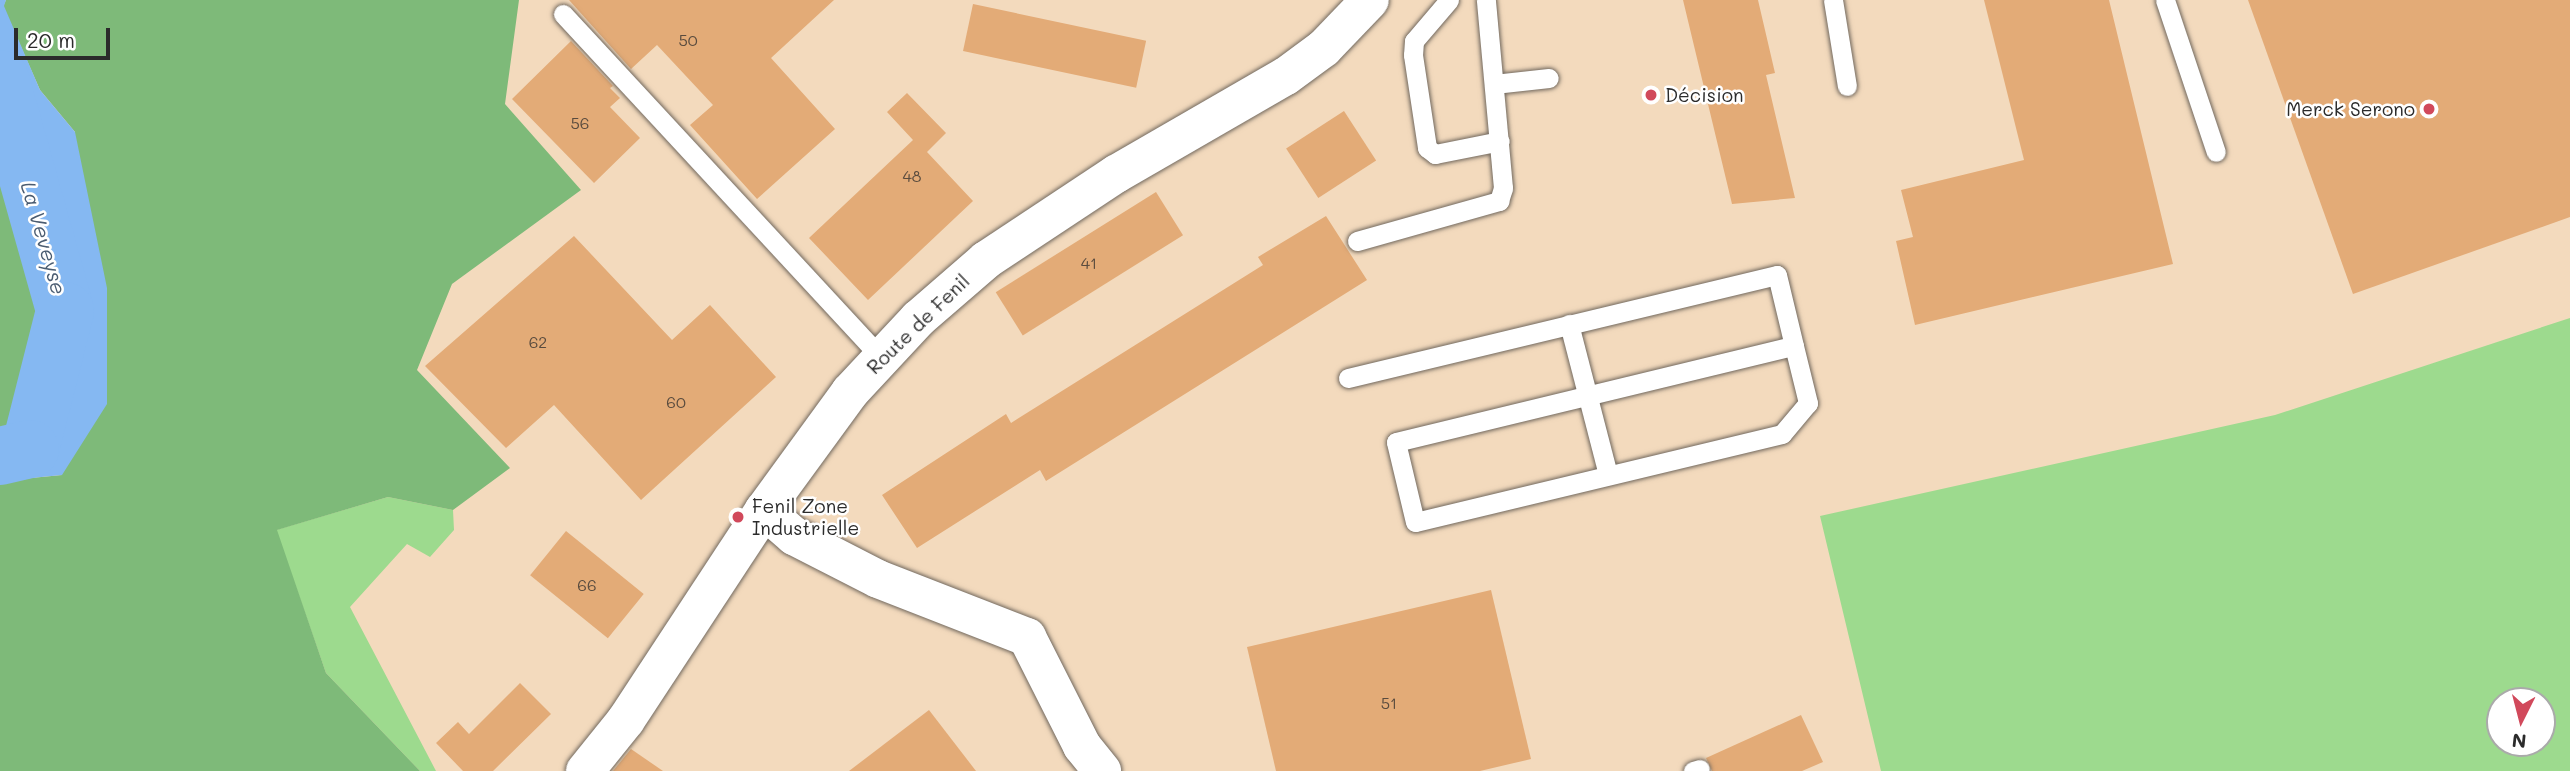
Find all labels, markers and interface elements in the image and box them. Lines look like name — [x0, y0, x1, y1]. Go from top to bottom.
scale bar — [18, 14, 114, 58]
text: 20 m — [27, 26, 75, 53]
house number: 50 — [678, 30, 698, 50]
place label: Décision — [1665, 84, 1744, 106]
marker: Décision — [1643, 87, 1659, 103]
place label: Merck Serono — [2286, 98, 2415, 120]
marker: Merck Serono — [2421, 101, 2437, 117]
house number: 56 — [571, 113, 589, 133]
house number: 48 — [902, 166, 922, 186]
water label: La Veveyse — [16, 179, 72, 297]
house number: 41 — [1081, 253, 1097, 273]
street label: Route de Fenil — [862, 269, 974, 379]
house number: 62 — [529, 332, 547, 352]
house number: 60 — [666, 392, 686, 412]
place label: Fenil Zone Industrielle — [752, 495, 859, 539]
marker: Fenil Zone Industrielle — [730, 509, 746, 525]
house number: 66 — [577, 575, 597, 595]
north arrow — [2486, 687, 2556, 757]
house number: 51 — [1381, 693, 1397, 713]
text: N — [2510, 728, 2527, 755]

